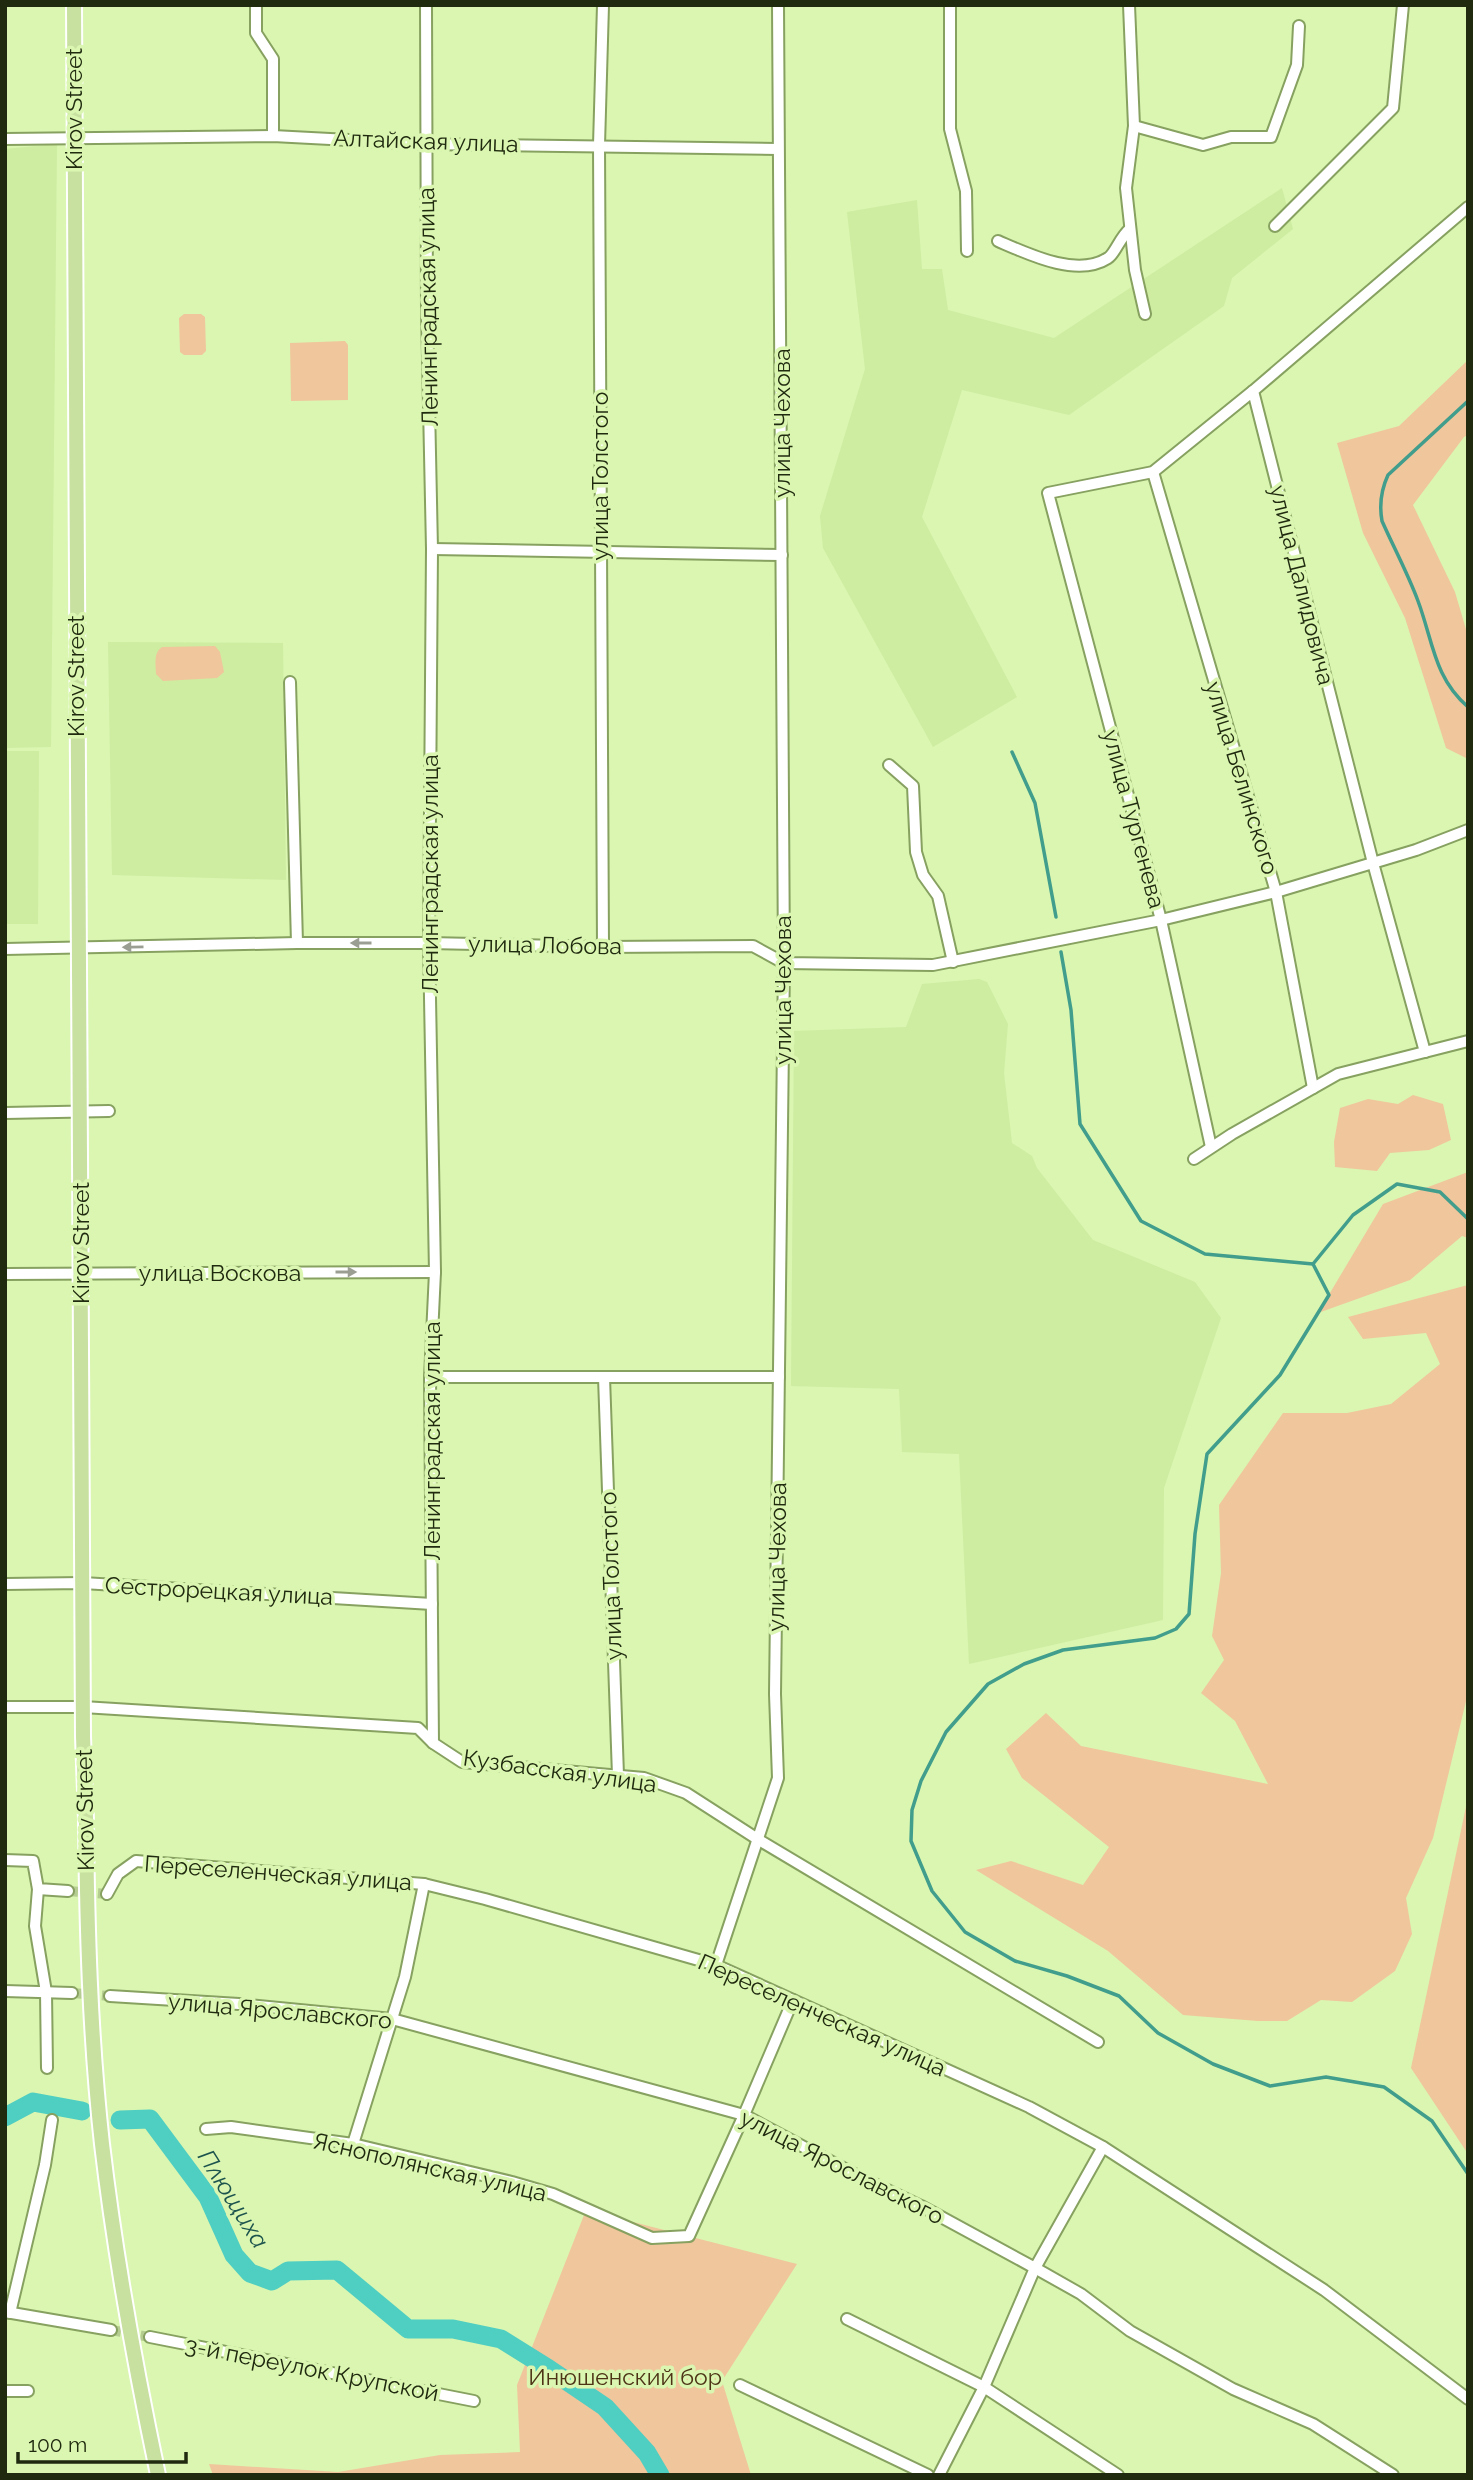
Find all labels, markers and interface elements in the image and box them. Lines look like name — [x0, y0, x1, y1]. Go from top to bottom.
street label: Kirov Street — [60, 48, 87, 170]
street label: Алтайская улица — [333, 124, 519, 157]
street label: Ленинградская улица — [412, 187, 443, 427]
street label: улица Чехова — [768, 348, 795, 498]
street label: улица Толстого — [586, 392, 613, 560]
street label: улица Далидовича — [1265, 482, 1340, 688]
street label: Kirov Street — [62, 615, 89, 737]
street label: улица Белинского — [1200, 678, 1285, 878]
street label: улица Тургенева — [1098, 727, 1171, 911]
street label: Ленинградская улица — [416, 754, 443, 994]
street label: улица Чехова — [769, 915, 796, 1065]
street label: улица Лобова — [468, 930, 622, 959]
one-way arrow — [350, 937, 372, 949]
one-way arrow — [122, 942, 144, 953]
street label: Kirov Street — [67, 1182, 94, 1304]
street label: улица Воскова — [139, 1259, 301, 1286]
one-way arrow — [335, 1266, 357, 1278]
street label: Ленинградская улица — [418, 1321, 445, 1561]
street label: улица Чехова — [762, 1482, 791, 1632]
street label: улица Толстого — [594, 1491, 627, 1661]
street label: Сестрорецкая улица — [104, 1571, 334, 1610]
street label: Кузбасская улица — [462, 1744, 659, 1797]
street label: Kirov Street — [70, 1748, 99, 1871]
street label: Переселенческая улица — [143, 1850, 413, 1895]
street label: Переселенческая улица — [694, 1948, 950, 2081]
street label: улица Ярославского — [167, 1987, 393, 2034]
street label: улица Ярославского — [736, 2104, 948, 2230]
street label: Яснополянская улица — [311, 2126, 550, 2207]
water label: Плющиха — [192, 2144, 275, 2253]
street label: 3-й переулок Крупской — [183, 2331, 441, 2406]
park label: Инюшенский бор — [528, 2363, 722, 2390]
scale bar — [18, 2420, 186, 2464]
text: 100 m — [28, 2432, 87, 2457]

